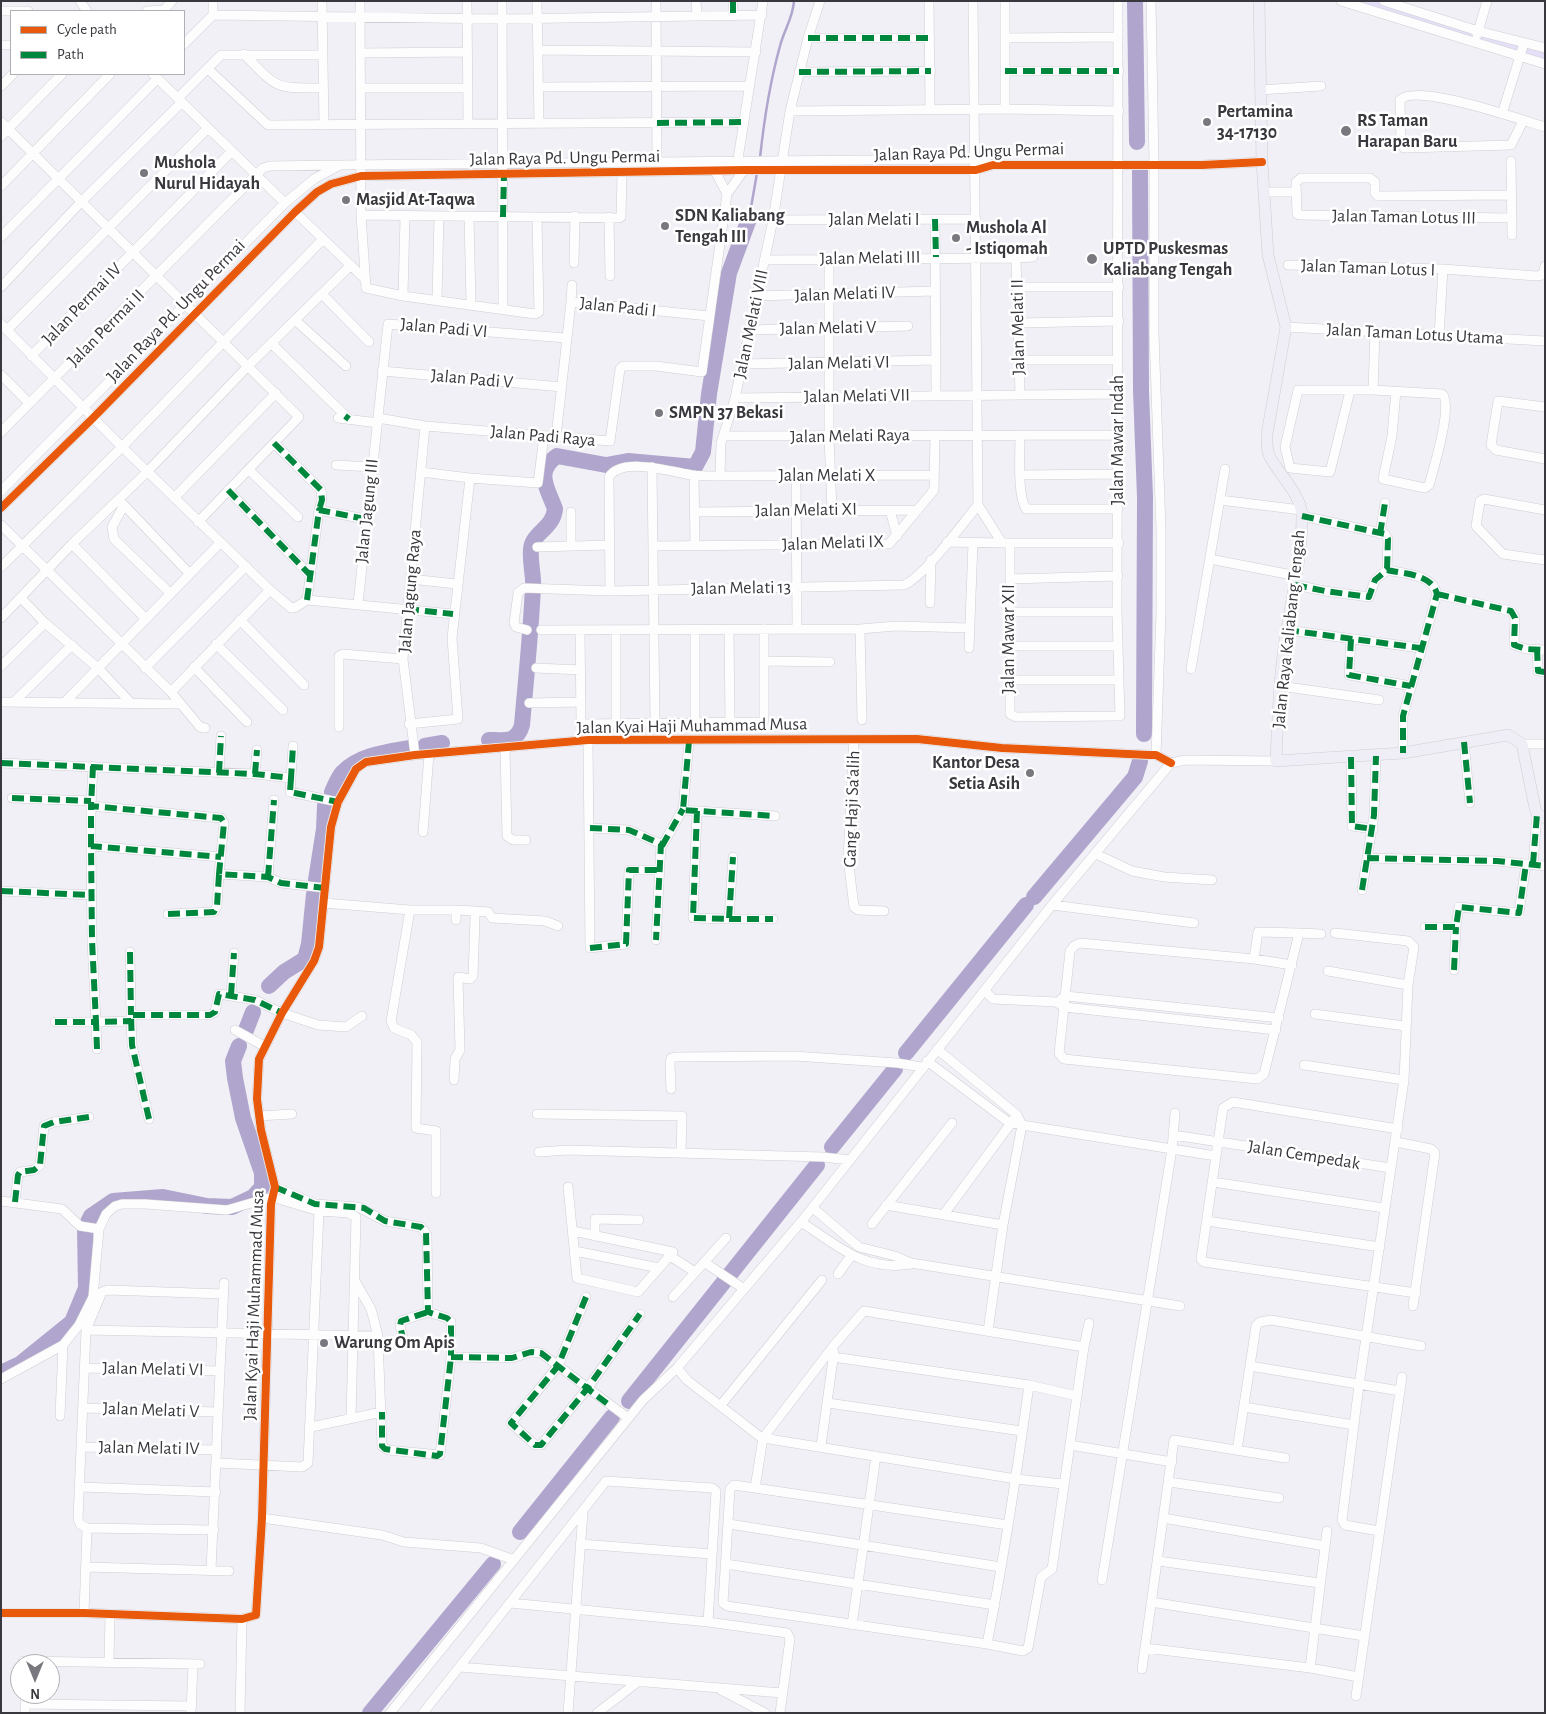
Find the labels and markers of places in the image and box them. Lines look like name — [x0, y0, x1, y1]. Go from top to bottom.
place label: Pertamina 34-17130 — [1217, 101, 1293, 144]
place label: RS Taman Harapan Baru — [1357, 110, 1457, 152]
marker: Pertamina 34-17130 — [1201, 116, 1213, 128]
marker: RS Taman Harapan Baru — [1339, 124, 1353, 138]
place label: Mushola Nurul Hidayah — [154, 152, 260, 194]
marker: Mushola Nurul Hidayah — [138, 167, 150, 179]
place label: Masjid At-Taqwa — [356, 189, 475, 211]
marker: Masjid At-Taqwa — [340, 194, 352, 206]
place label: SDN Kaliabang Tengah III — [675, 205, 784, 248]
place label: Mushola Al - Istiqomah — [966, 217, 1048, 260]
marker: SDN Kaliabang Tengah III — [659, 220, 671, 232]
marker: Mushola Al - Istiqomah — [950, 232, 962, 244]
place label: UPTD Puskesmas Kaliabang Tengah — [1103, 238, 1232, 280]
marker: UPTD Puskesmas Kaliabang Tengah — [1085, 252, 1099, 266]
place label: SMPN 37 Bekasi — [669, 402, 783, 424]
marker: SMPN 37 Bekasi — [653, 407, 665, 419]
place label: Kantor Desa Setia Asih — [932, 752, 1020, 794]
marker: Kantor Desa Setia Asih — [1024, 767, 1036, 779]
place label: Warung Om Apis — [334, 1332, 455, 1354]
marker: Warung Om Apis — [318, 1337, 330, 1349]

